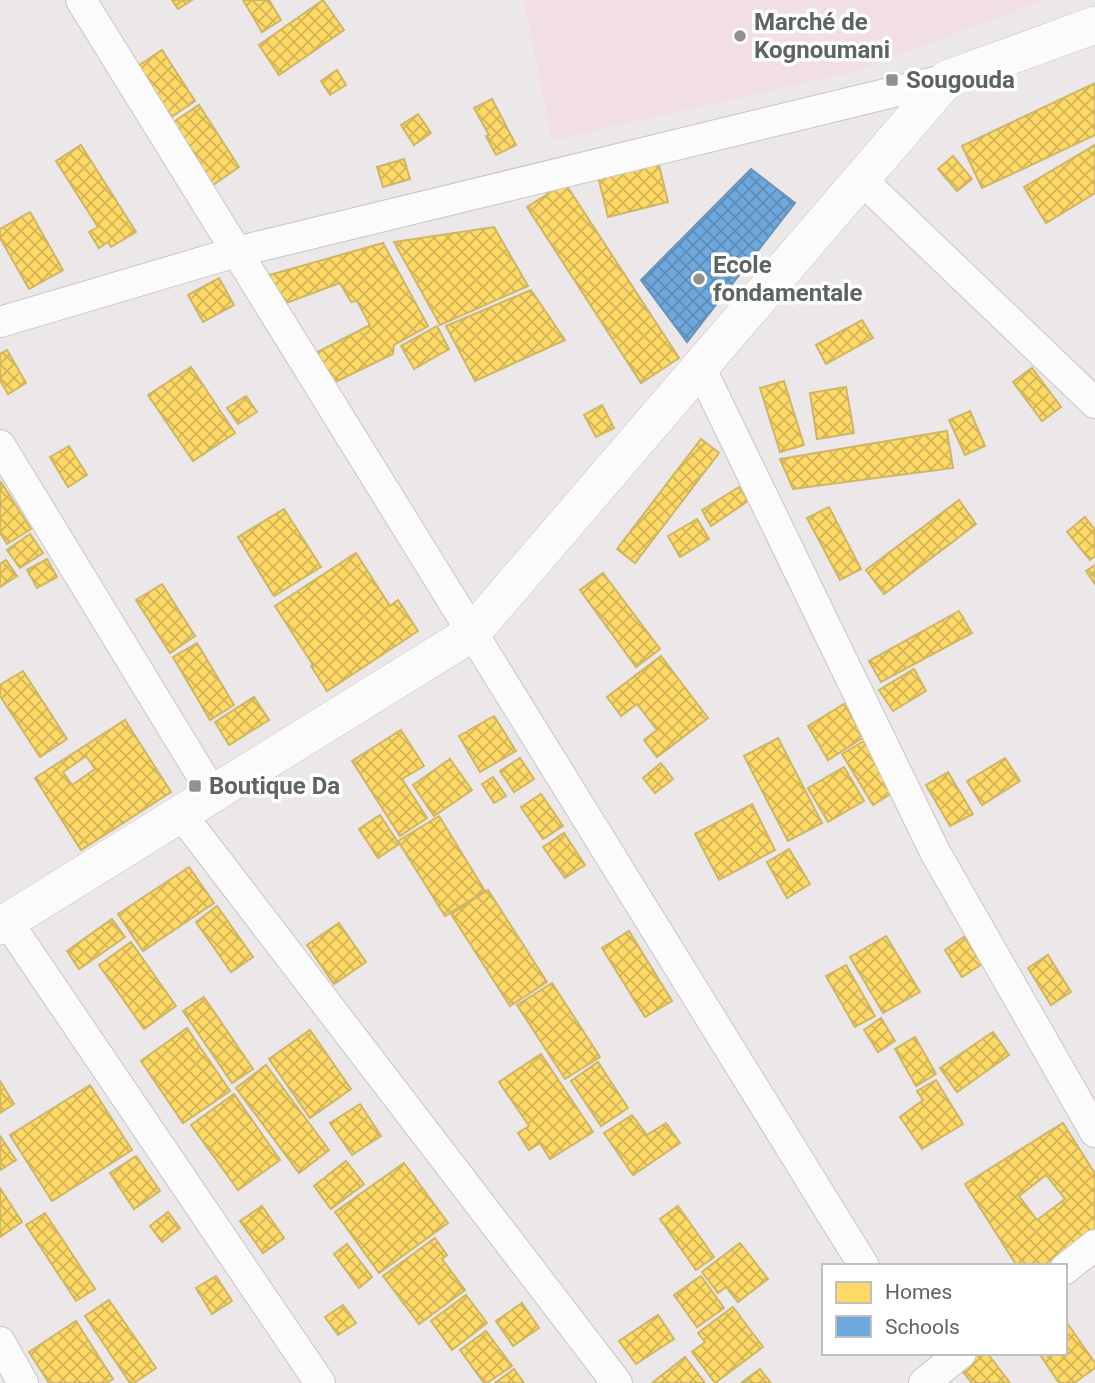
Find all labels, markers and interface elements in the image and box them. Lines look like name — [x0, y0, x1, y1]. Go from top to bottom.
place label: Marché de Kognoumani — [754, 8, 890, 64]
marker: Marché de Kognoumani — [732, 28, 748, 44]
place label: Sougouda — [906, 66, 1015, 94]
marker: Sougouda — [884, 72, 900, 88]
place label: Ecole fondamentale — [713, 251, 862, 307]
marker: Ecole fondamentale — [691, 271, 707, 287]
place label: Boutique Da — [209, 772, 340, 800]
marker: Boutique Da — [187, 778, 203, 794]
legend — [822, 1264, 1067, 1355]
text: Homes — [885, 1280, 952, 1304]
text: Schools — [885, 1315, 960, 1339]

